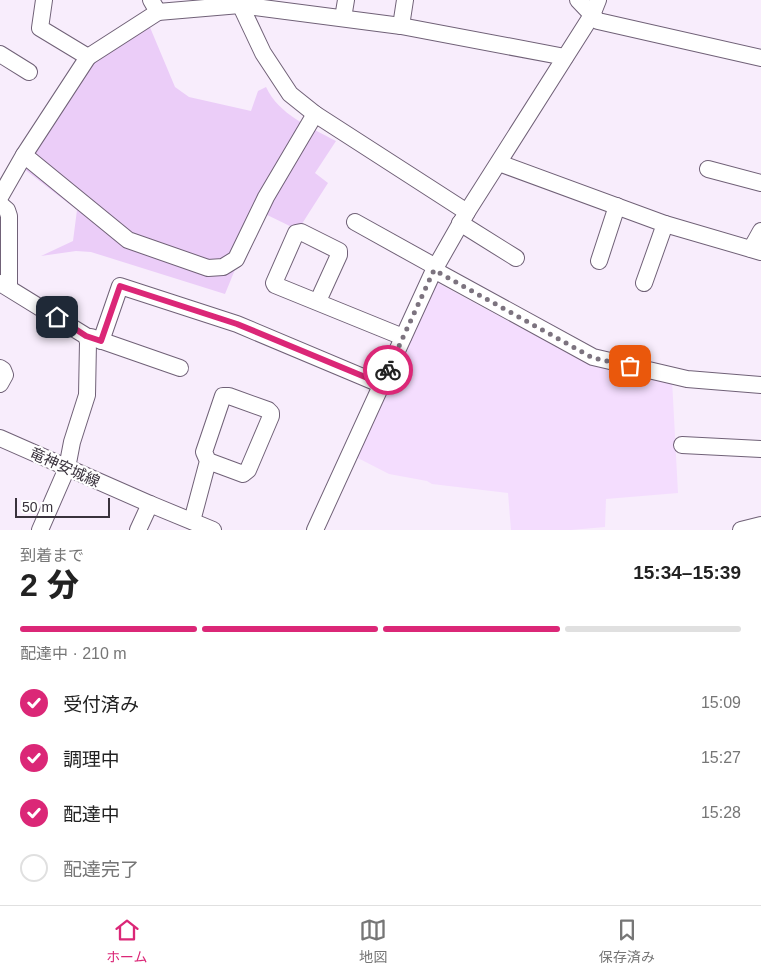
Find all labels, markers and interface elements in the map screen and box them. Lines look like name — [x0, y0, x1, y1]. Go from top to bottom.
pin — [36, 296, 78, 338]
icon: home — [43, 303, 71, 331]
courier — [363, 345, 413, 395]
pin — [609, 345, 651, 387]
icon: bag — [616, 352, 644, 380]
icon: bike — [374, 356, 402, 384]
street label: 竜神安城線 — [27, 444, 103, 490]
scale bar — [15, 495, 110, 518]
text: 50 m — [22, 499, 53, 515]
text: 到着まで — [20, 547, 84, 564]
text: 15:34–15:39 — [633, 562, 741, 583]
text: 2 分 — [20, 567, 79, 603]
text: 配達中 · 210 m — [20, 645, 127, 662]
icon: check — [20, 689, 48, 717]
text: 受付済み — [63, 694, 139, 715]
text: 15:09 — [701, 694, 741, 711]
icon: check — [20, 744, 48, 772]
text: 調理中 — [63, 749, 120, 770]
text: 15:27 — [701, 749, 741, 766]
icon: check — [20, 799, 48, 827]
text: 配達中 — [63, 804, 120, 825]
text: 15:28 — [701, 804, 741, 821]
text: 配達完了 — [63, 859, 139, 880]
tab: ホーム — [106, 916, 147, 966]
tab: 地図 — [359, 916, 387, 966]
tab: 保存済み — [599, 916, 655, 966]

